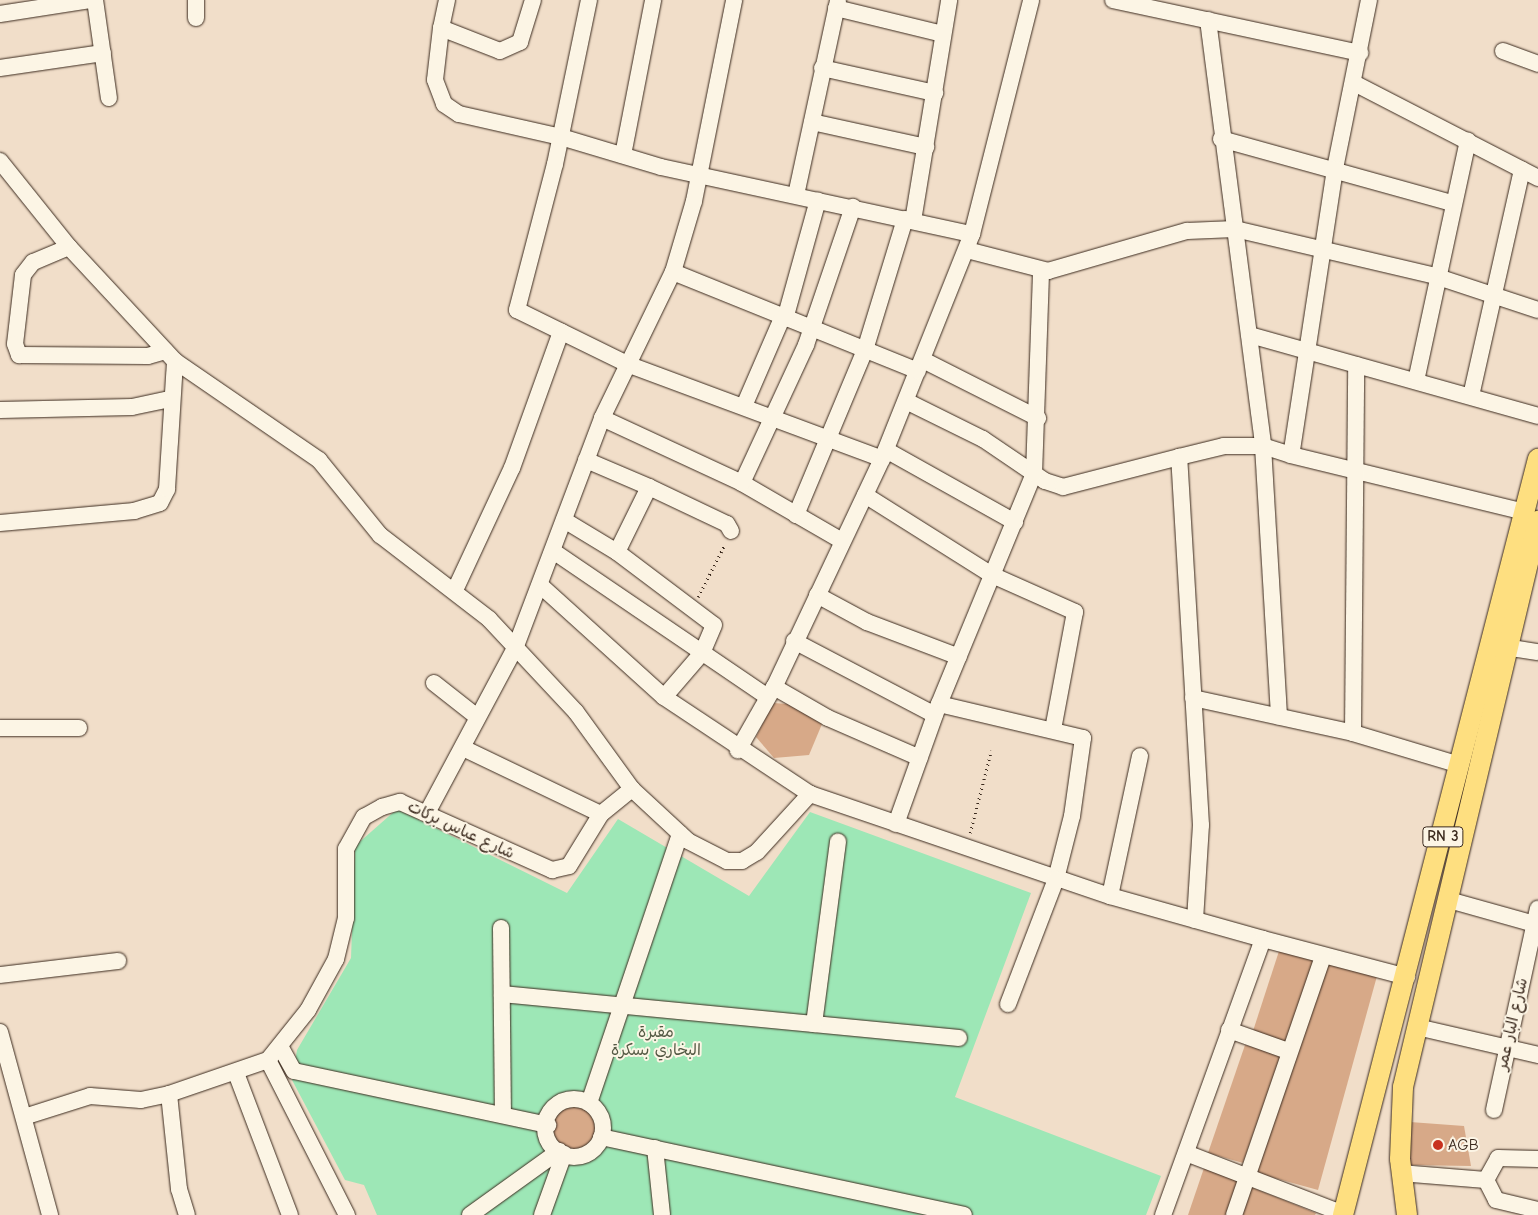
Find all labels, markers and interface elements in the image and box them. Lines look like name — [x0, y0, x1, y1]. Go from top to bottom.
street label: شارع عباس بركات — [405, 797, 517, 863]
road number: RN 3 — [1422, 824, 1464, 850]
street label: شارع البار عمر — [1492, 976, 1532, 1072]
park label: مقبرة البخاري بسكرة — [611, 1022, 701, 1060]
place label: AGB — [1448, 1135, 1479, 1155]
marker: AGB — [1432, 1139, 1444, 1151]

